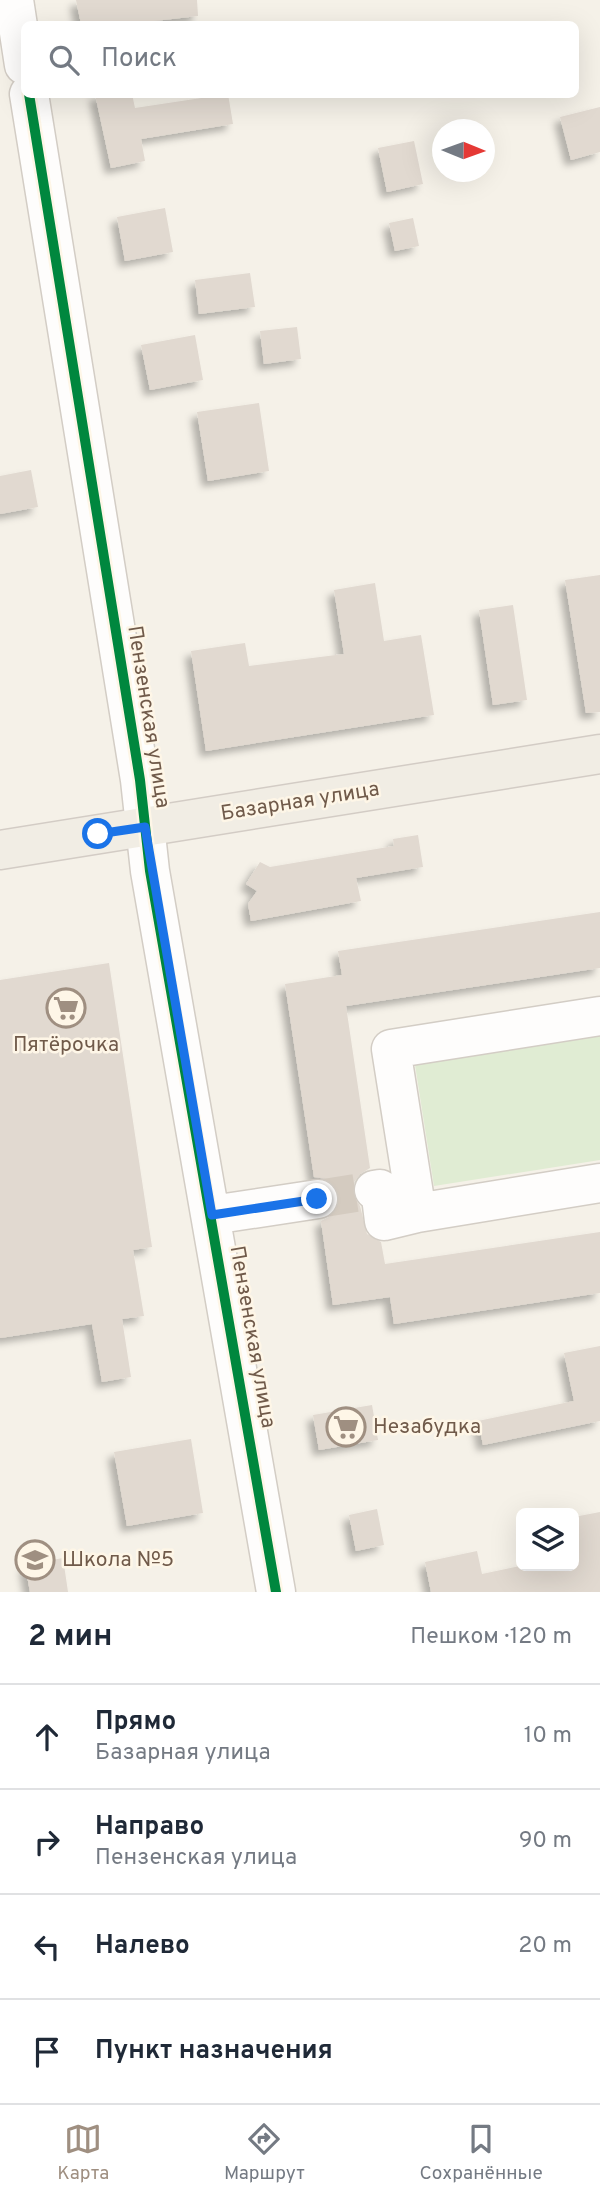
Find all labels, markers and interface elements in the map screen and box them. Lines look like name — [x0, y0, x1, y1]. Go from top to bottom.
search box — [21, 21, 579, 98]
icon: search — [45, 41, 83, 79]
text: Поиск — [101, 43, 177, 76]
north arrow — [432, 119, 495, 182]
street label: Пензенская улица — [120, 624, 176, 810]
street label: Базарная улица — [219, 776, 381, 828]
route start — [82, 818, 113, 849]
supermarket icon: Пятёрочка — [45, 987, 87, 1029]
place label: Пятёрочка — [13, 1032, 119, 1059]
route end — [301, 1183, 332, 1214]
street label: Пензенская улица — [223, 1244, 281, 1430]
supermarket icon: Незабудка — [325, 1406, 367, 1448]
place label: Незабудка — [373, 1414, 481, 1441]
map controls — [516, 1508, 579, 1571]
button: layers — [516, 1508, 579, 1571]
school or university icon: Школа №5 — [14, 1539, 56, 1581]
place label: Школа №5 — [62, 1547, 174, 1574]
text: 2 мин — [28, 1619, 112, 1656]
text: Пешком · 120 m — [410, 1623, 572, 1652]
text: Прямо — [95, 1706, 176, 1739]
icon: ahead — [28, 1718, 66, 1756]
text: 10 m — [524, 1722, 572, 1751]
text: Базарная улица — [95, 1739, 271, 1768]
text: Направо — [95, 1811, 204, 1844]
icon: right — [28, 1823, 66, 1861]
text: 90 m — [519, 1827, 572, 1856]
text: Пензенская улица — [95, 1844, 297, 1873]
icon: left — [28, 1928, 66, 1966]
text: Налево — [95, 1930, 190, 1963]
text: 20 m — [518, 1932, 572, 1961]
icon: arrive — [28, 2033, 66, 2071]
text: Пункт назначения — [95, 2035, 333, 2068]
tab: Карта — [57, 2120, 109, 2186]
tab: Маршрут — [224, 2120, 305, 2186]
tab: Сохранённые — [419, 2120, 543, 2186]

